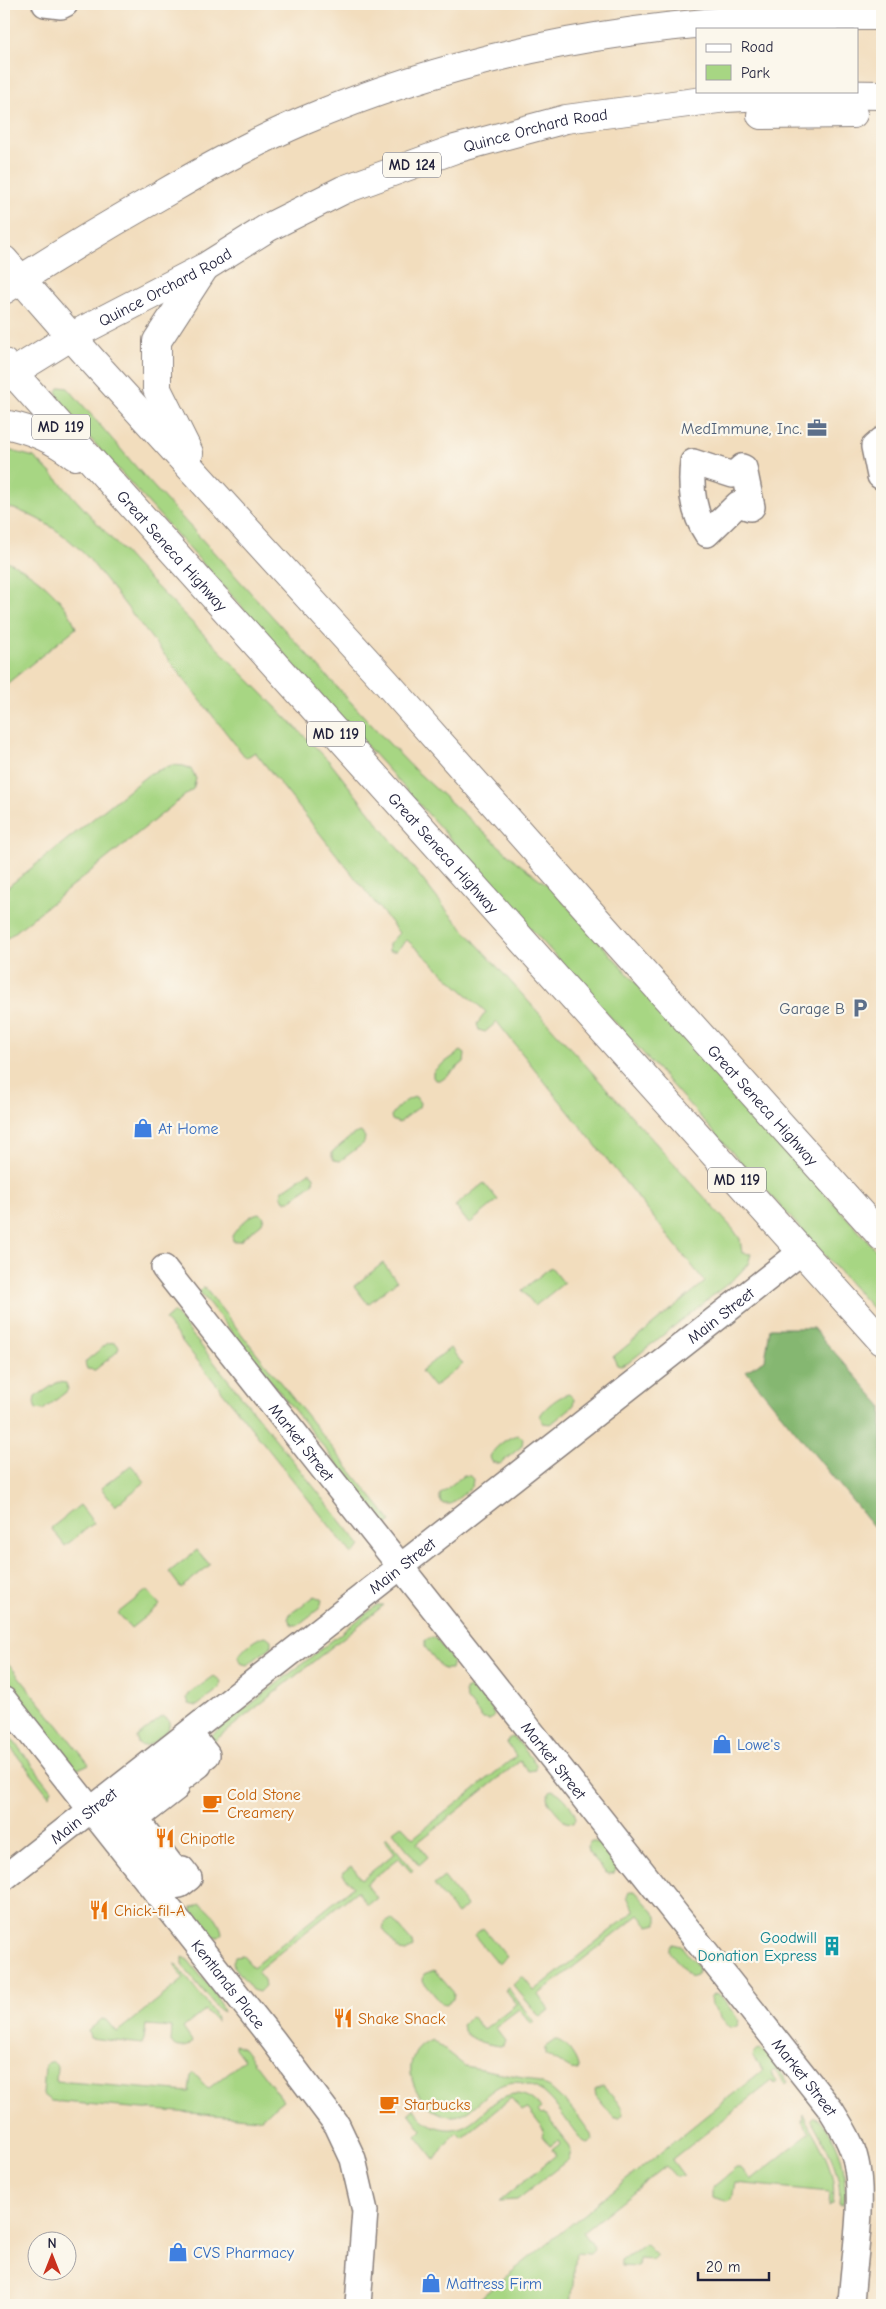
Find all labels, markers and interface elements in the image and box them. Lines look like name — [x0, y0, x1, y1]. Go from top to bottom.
legend — [696, 28, 858, 92]
text: Road — [741, 38, 773, 56]
text: Park — [741, 64, 770, 82]
street label: Quince Orchard Road — [461, 106, 609, 156]
road number: MD 124 — [383, 152, 441, 178]
street label: Quince Orchard Road — [96, 245, 235, 331]
road number: MD 119 — [32, 414, 90, 440]
office icon: MedImmune, Inc. — [806, 417, 828, 439]
place label: MedImmune, Inc. — [681, 420, 802, 438]
street label: Great Seneca Highway — [113, 487, 231, 616]
road number: MD 119 — [307, 722, 365, 746]
street label: Great Seneca Highway — [384, 789, 502, 918]
parking icon: Garage B — [849, 997, 871, 1019]
place label: Garage B — [779, 1000, 845, 1018]
street label: Great Seneca Highway — [704, 1042, 822, 1170]
shop icon: At Home — [132, 1117, 154, 1139]
place label: At Home — [158, 1120, 219, 1138]
road number: MD 119 — [708, 1168, 766, 1192]
street label: Main Street — [684, 1284, 758, 1348]
street label: Market Street — [265, 1400, 337, 1485]
street label: Main Street — [366, 1534, 440, 1598]
street label: Market Street — [517, 1719, 590, 1803]
shop icon: Lowe's — [711, 1733, 733, 1755]
place label: Lowe's — [737, 1736, 780, 1754]
street label: Main Street — [47, 1784, 121, 1848]
place label: Cold Stone Creamery — [227, 1786, 301, 1822]
cafe icon: Cold Stone Creamery — [201, 1792, 223, 1814]
restaurant icon: Chipotle — [154, 1827, 176, 1849]
place label: Chipotle — [180, 1830, 235, 1848]
restaurant icon: Chick-fil-A — [88, 1899, 110, 1921]
place label: Chick-fil-A — [114, 1902, 185, 1920]
place label: Goodwill Donation Express — [697, 1929, 817, 1965]
building icon: Goodwill Donation Express — [821, 1935, 843, 1957]
street label: Kentlands Place — [187, 1937, 268, 2032]
restaurant icon: Shake Shack — [332, 2007, 354, 2029]
place label: Shake Shack — [358, 2010, 446, 2028]
street label: Market Street — [768, 2035, 840, 2120]
cafe icon: Starbucks — [378, 2093, 400, 2115]
place label: Starbucks — [404, 2096, 471, 2114]
north arrow — [28, 2232, 78, 2282]
text: N — [47, 2235, 57, 2252]
shop icon: CVS Pharmacy — [167, 2241, 189, 2263]
place label: CVS Pharmacy — [193, 2244, 295, 2262]
scale bar — [698, 2249, 770, 2281]
text: 20 m — [706, 2258, 740, 2276]
shop icon: Mattress Firm — [420, 2272, 442, 2294]
place label: Mattress Firm — [446, 2275, 542, 2293]

